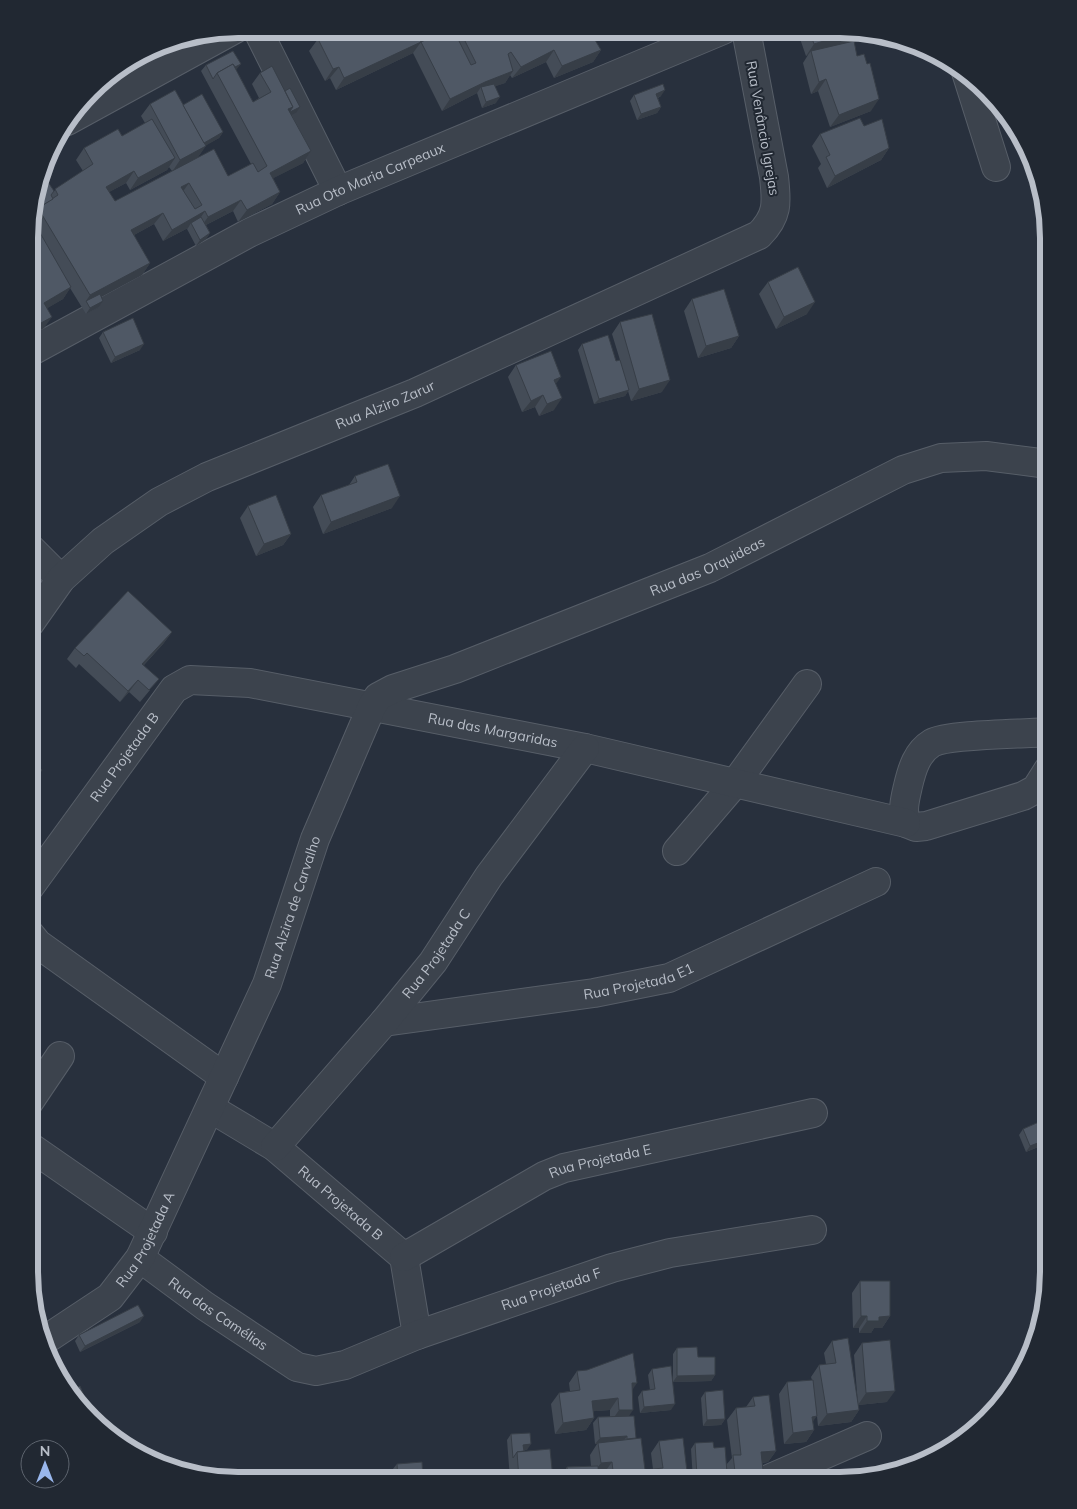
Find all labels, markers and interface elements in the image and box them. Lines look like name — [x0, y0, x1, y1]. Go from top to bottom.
street label: Rua Venâncio Igrejas — [742, 59, 784, 197]
street label: Rua Oto Maria Carpeaux — [292, 138, 448, 219]
street label: Rua Alziro Zarur — [333, 376, 438, 433]
street label: Rua das Orquideas — [647, 533, 768, 600]
street label: Rua Projetada B — [86, 709, 163, 805]
street label: Rua das Margaridas — [426, 709, 559, 752]
street label: Rua Alzira de Carvalho — [260, 833, 324, 981]
street label: Rua Projetada C — [398, 905, 474, 1002]
street label: Rua Projetada E1 — [582, 959, 696, 1003]
street label: Rua Projetada E — [546, 1140, 653, 1182]
street label: Rua Projetada B — [294, 1162, 387, 1244]
street label: Rua Projetada A — [112, 1188, 179, 1291]
street label: Rua Projetada F — [499, 1263, 604, 1314]
street label: Rua das Camélias — [165, 1273, 271, 1354]
north arrow — [20, 1439, 70, 1489]
text: N — [40, 1442, 50, 1460]

